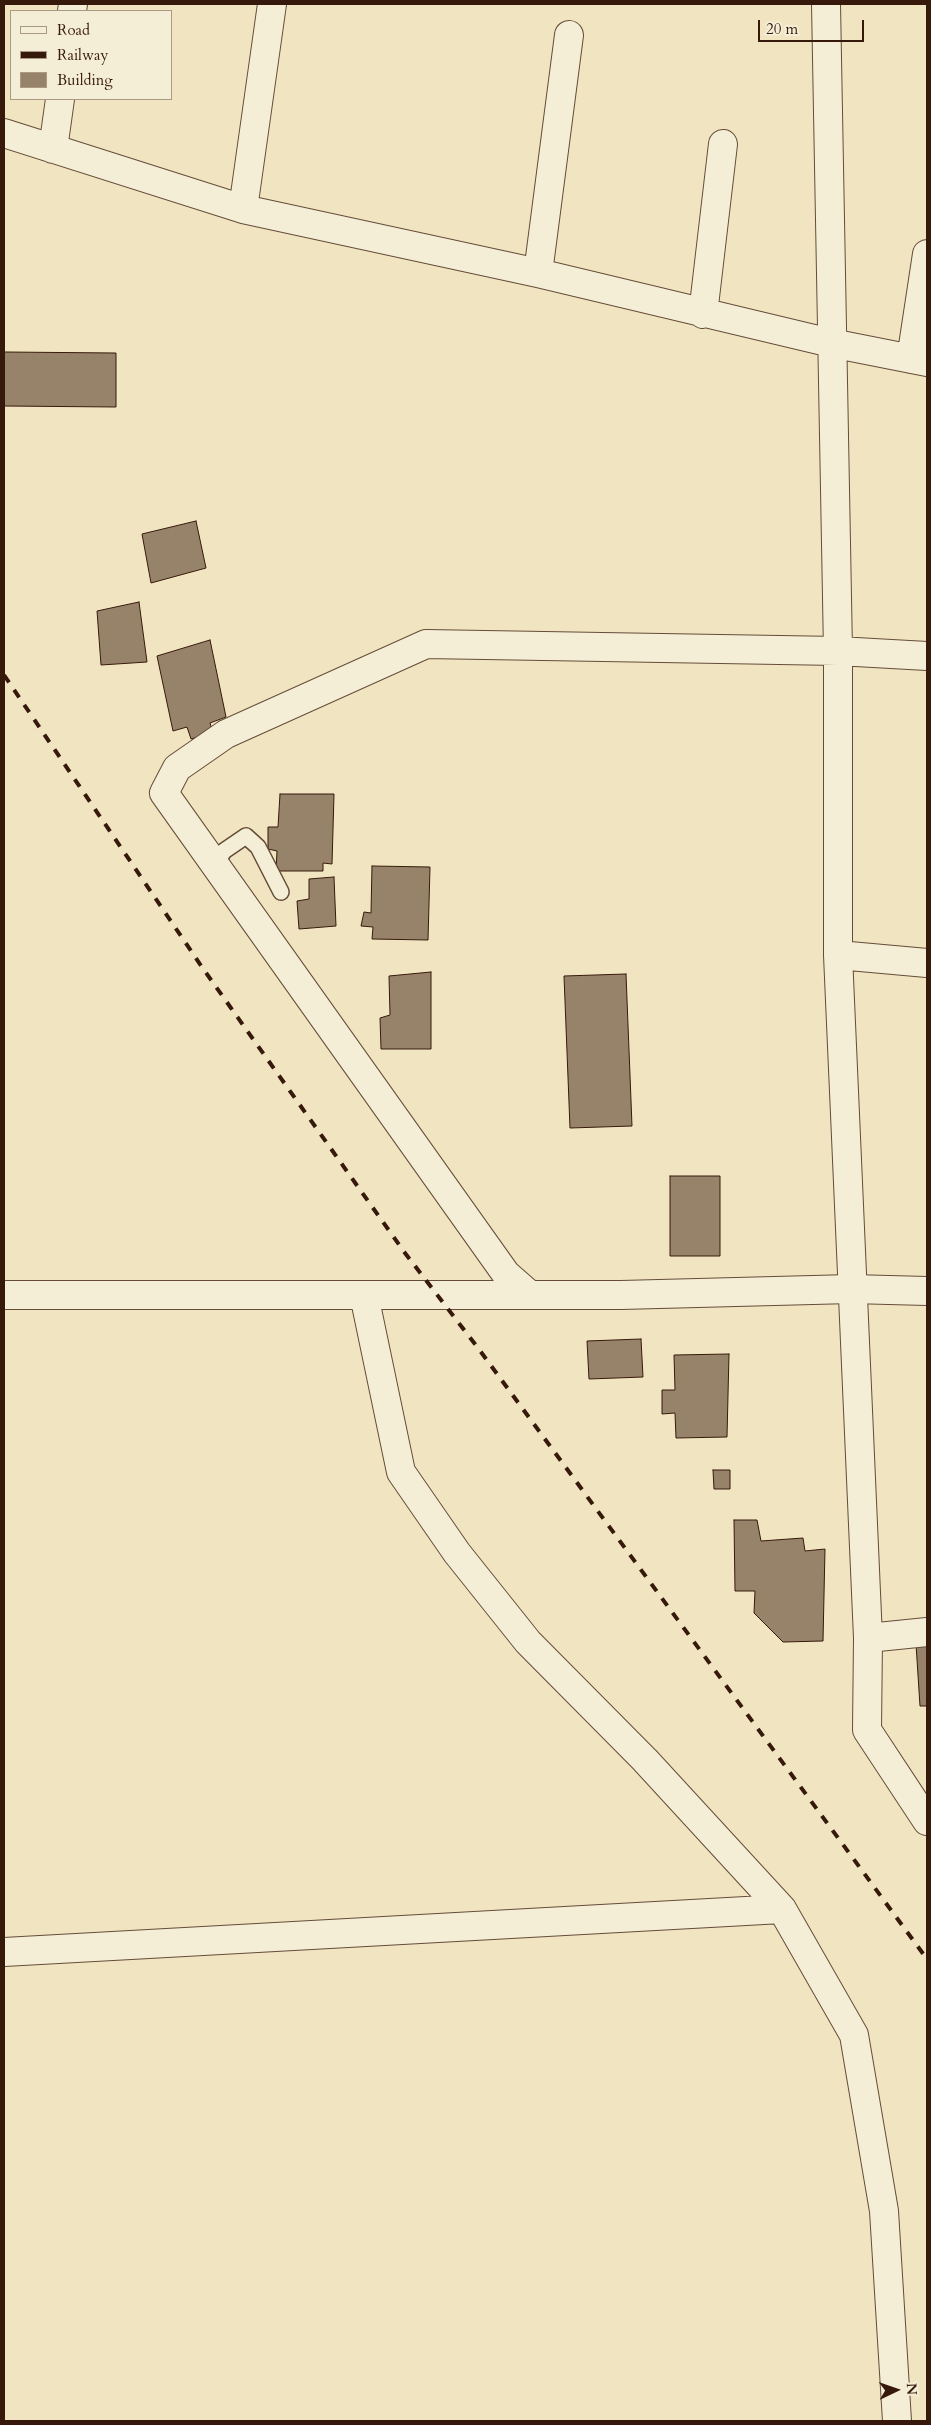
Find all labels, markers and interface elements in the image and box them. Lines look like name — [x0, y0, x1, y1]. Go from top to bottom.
legend — [10, 10, 172, 100]
scale bar — [761, 10, 867, 42]
text: 20 m — [766, 19, 798, 39]
text: Road — [57, 20, 90, 40]
text: Railway — [57, 45, 108, 65]
text: Building — [57, 70, 113, 90]
north arrow — [871, 2365, 921, 2415]
text: N — [902, 2383, 921, 2396]

